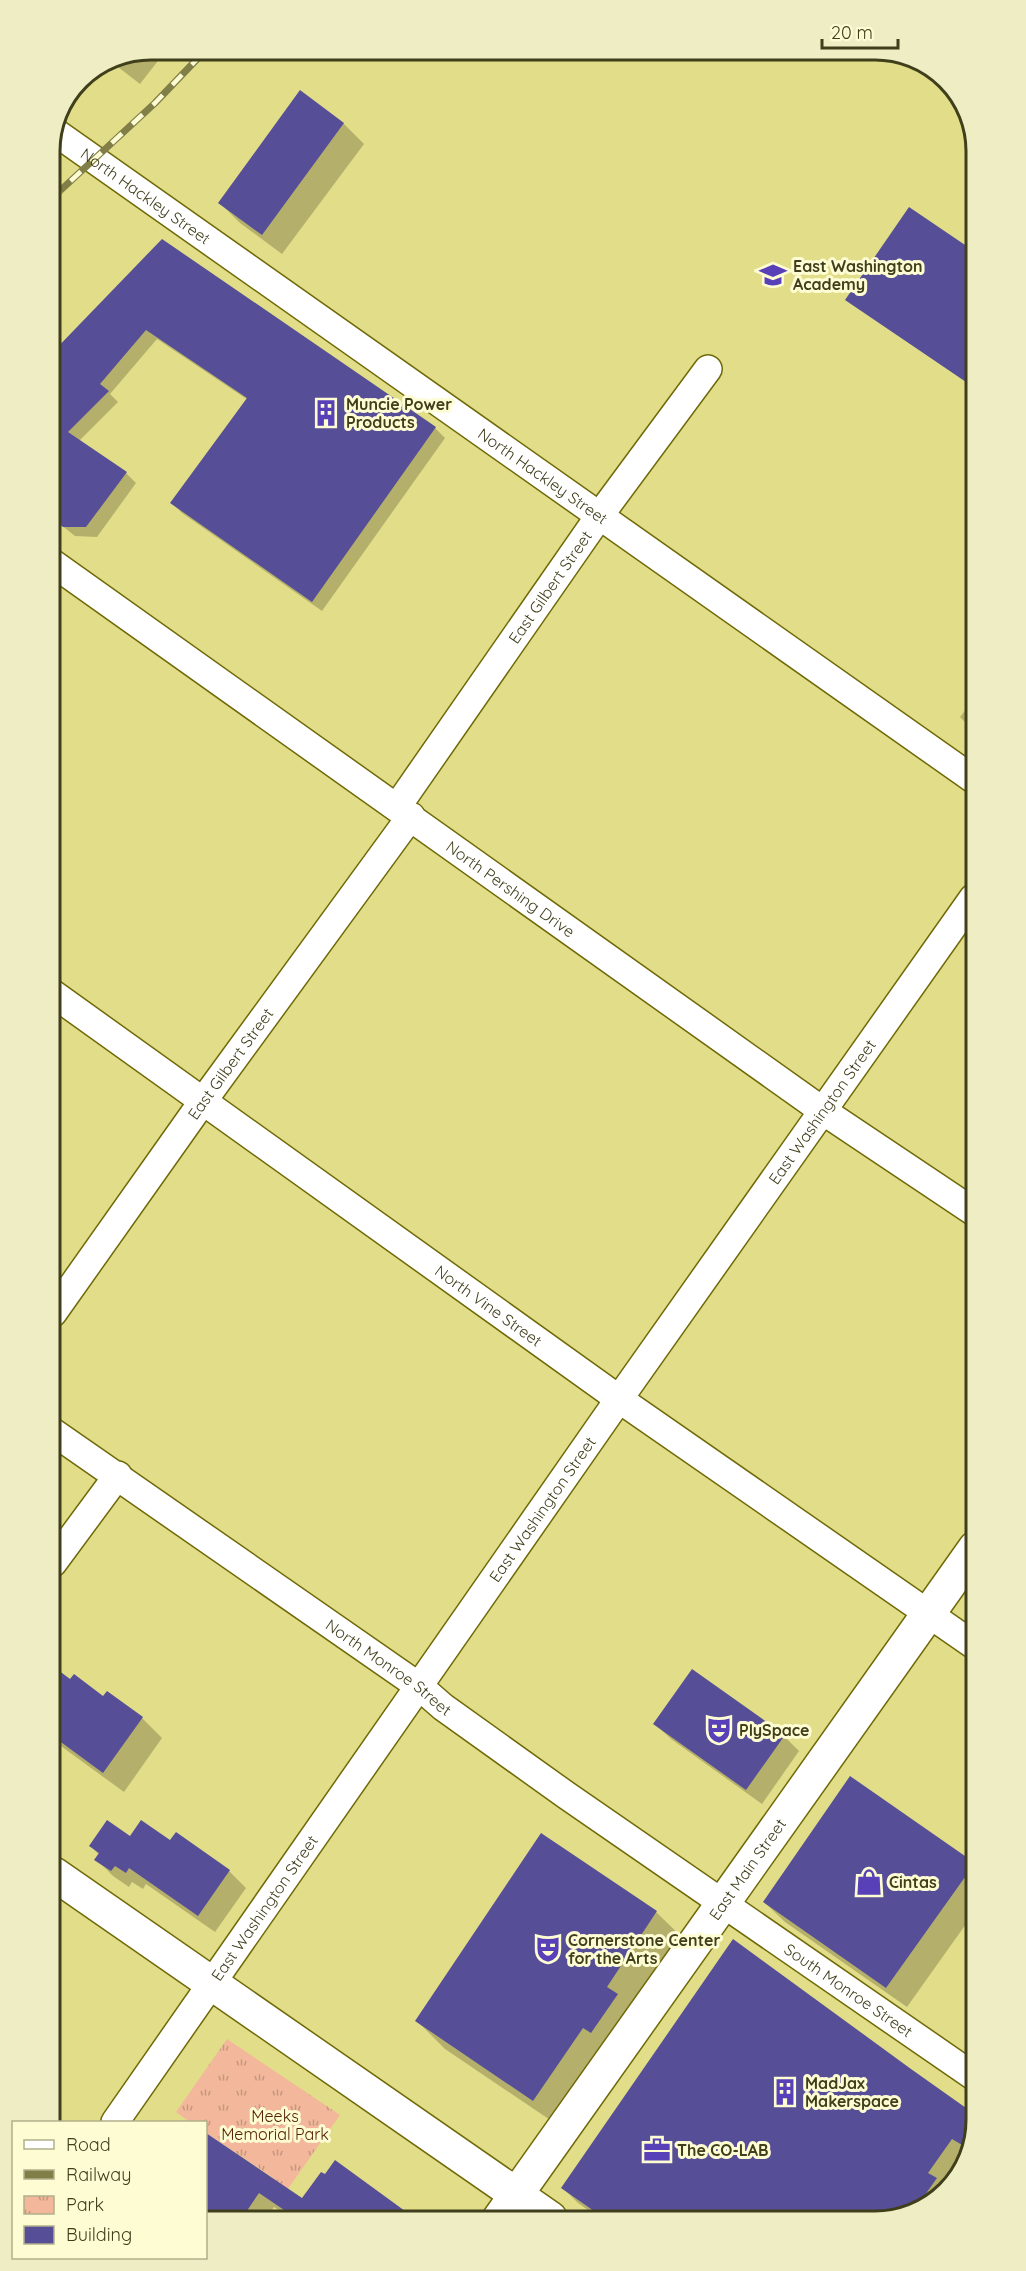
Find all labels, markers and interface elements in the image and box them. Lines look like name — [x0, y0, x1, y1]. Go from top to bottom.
scale bar — [822, 12, 898, 50]
text: 20 m — [831, 21, 873, 44]
street label: North Hackley Street — [77, 143, 214, 249]
place label: East Washington Academy — [793, 256, 923, 294]
school or university icon: East Washington Academy — [758, 260, 788, 290]
place label: Muncie Power Products — [346, 394, 452, 432]
building icon: Muncie Power Products — [311, 398, 341, 428]
street label: North Hackley Street — [474, 423, 612, 529]
street label: East Gilbert Street — [504, 527, 596, 647]
street label: North Pershing Drive — [442, 836, 579, 941]
street label: East Gilbert Street — [183, 1004, 278, 1123]
street label: East Washington Street — [764, 1035, 880, 1188]
street label: North Vine Street — [431, 1261, 546, 1351]
street label: East Washington Street — [485, 1433, 600, 1586]
street label: North Monroe Street — [322, 1615, 456, 1720]
theatre icon: PlySpace — [704, 1715, 734, 1745]
place label: PlySpace — [739, 1720, 810, 1740]
street label: East Main Street — [704, 1814, 790, 1924]
street label: East Washington Street — [207, 1831, 322, 1985]
shop icon: Cintas — [854, 1867, 884, 1897]
place label: Cintas — [889, 1872, 937, 1892]
place label: Cornerstone Center for the Arts — [568, 1930, 720, 1968]
theatre icon: Cornerstone Center for the Arts — [533, 1934, 563, 1964]
street label: South Monroe Street — [781, 1939, 917, 2041]
place label: MadJax Makerspace — [805, 2073, 899, 2111]
building icon: MadJax Makerspace — [770, 2077, 800, 2107]
park label: Meeks Memorial Park — [221, 2106, 329, 2144]
legend — [12, 2121, 207, 2259]
text: Road — [66, 2133, 111, 2156]
office icon: The CO-LAB — [642, 2135, 672, 2165]
place label: The CO-LAB — [677, 2140, 769, 2160]
text: Railway — [66, 2163, 132, 2186]
text: Park — [66, 2193, 104, 2216]
text: Building — [66, 2223, 132, 2246]

